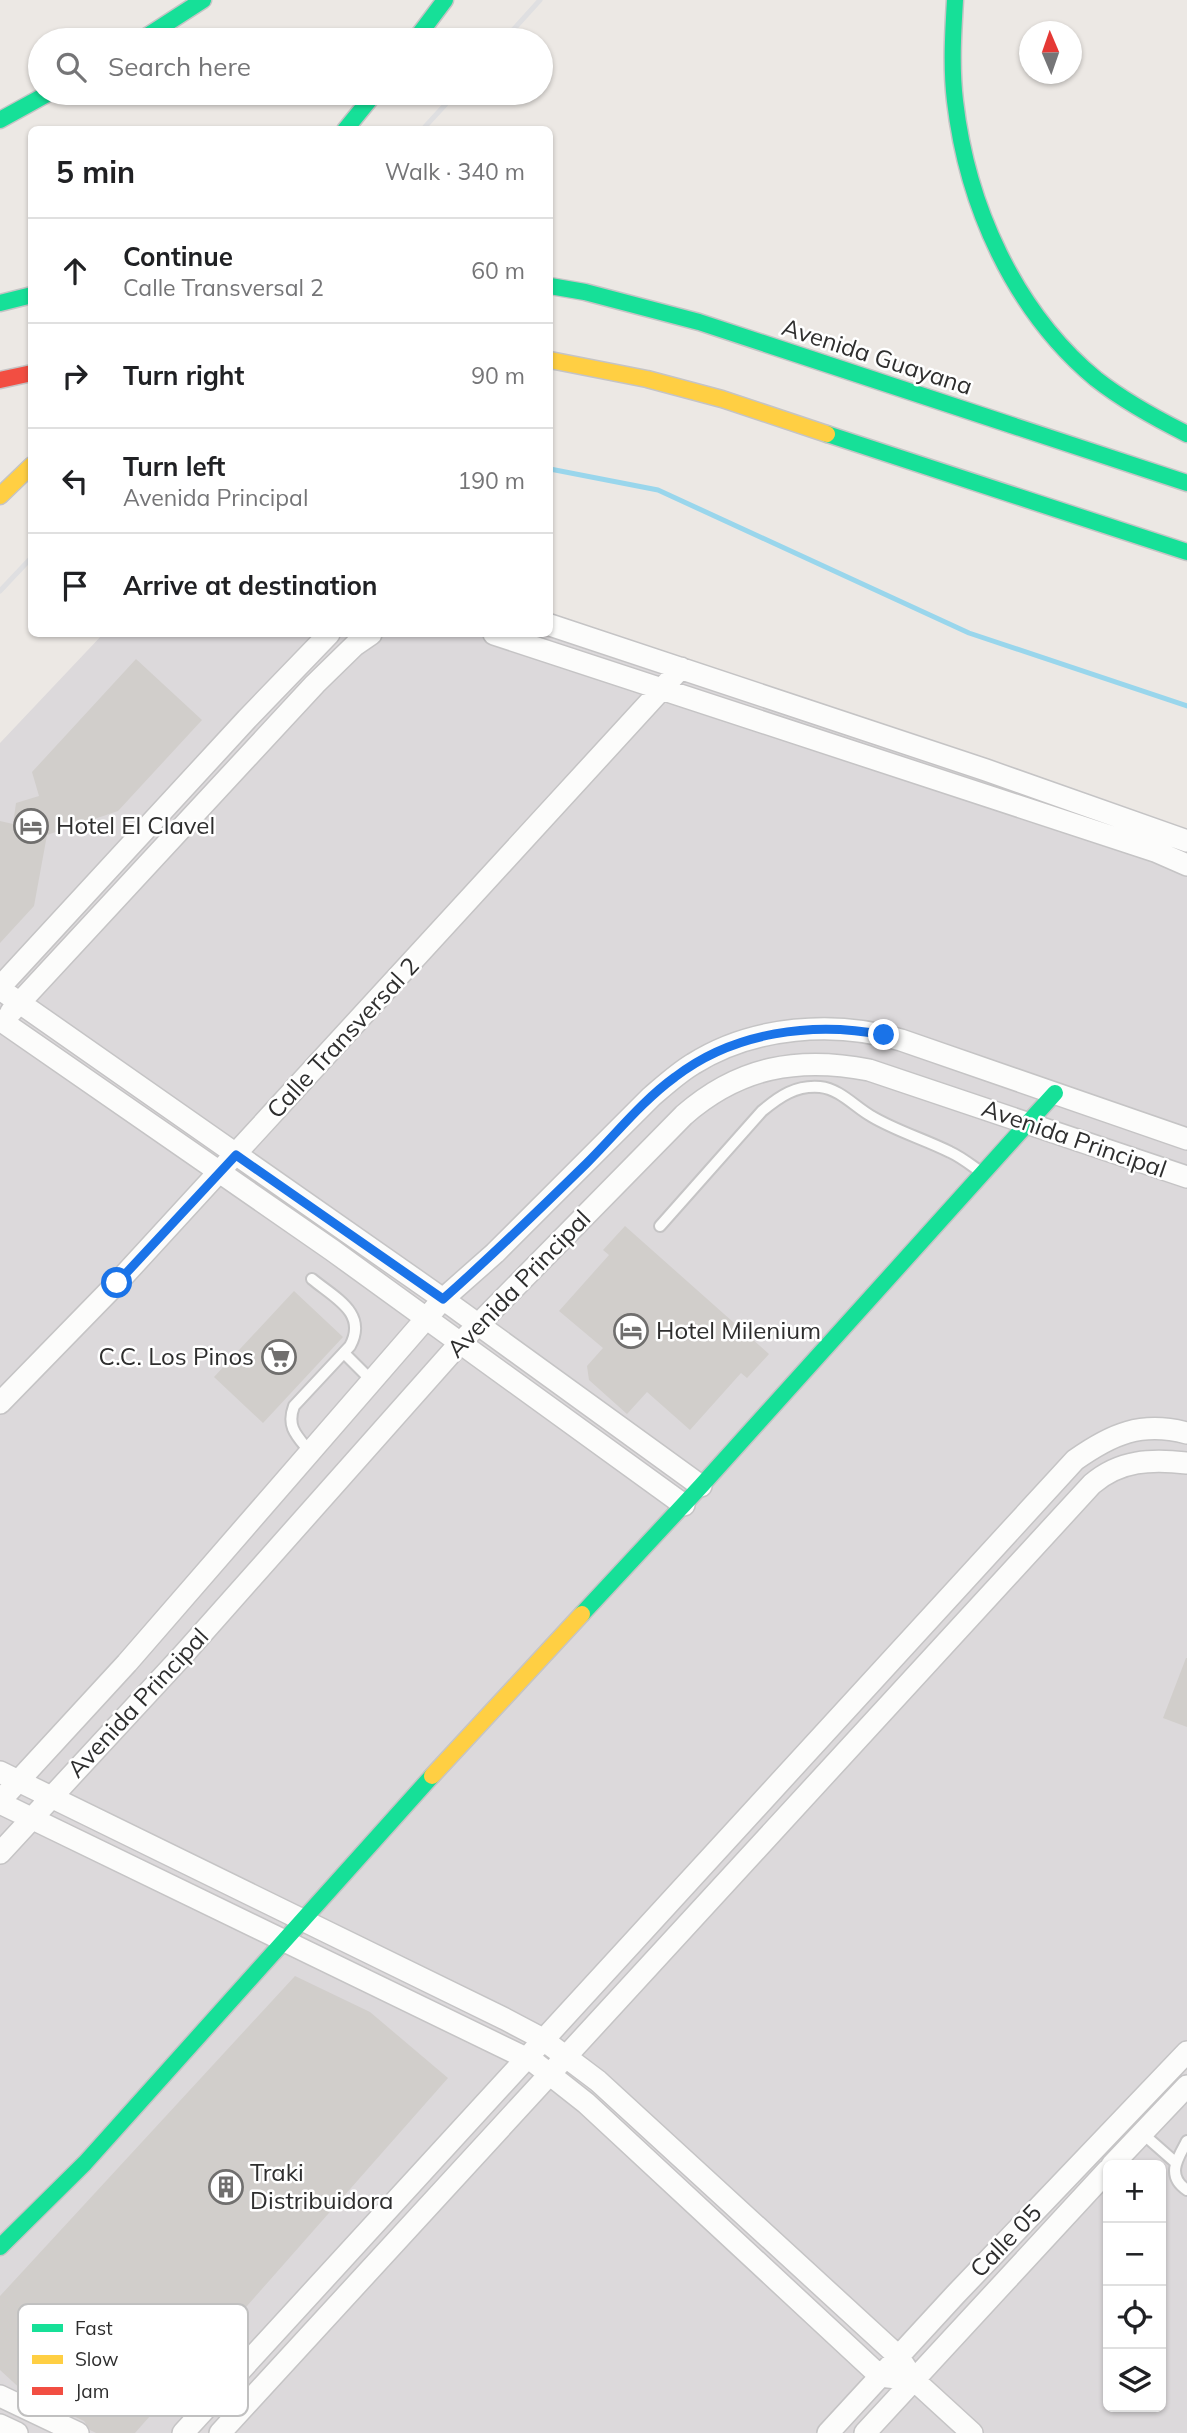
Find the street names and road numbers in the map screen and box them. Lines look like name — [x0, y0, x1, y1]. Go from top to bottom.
street label: Avenida Guayana — [778, 311, 976, 401]
street label: Calle Transversal 2 — [260, 950, 425, 1124]
street label: Avenida Principal — [978, 1092, 1171, 1184]
street label: Avenida Principal — [440, 1203, 596, 1363]
street label: Avenida Principal — [60, 1621, 214, 1783]
street label: Calle 05 — [963, 2198, 1047, 2283]

